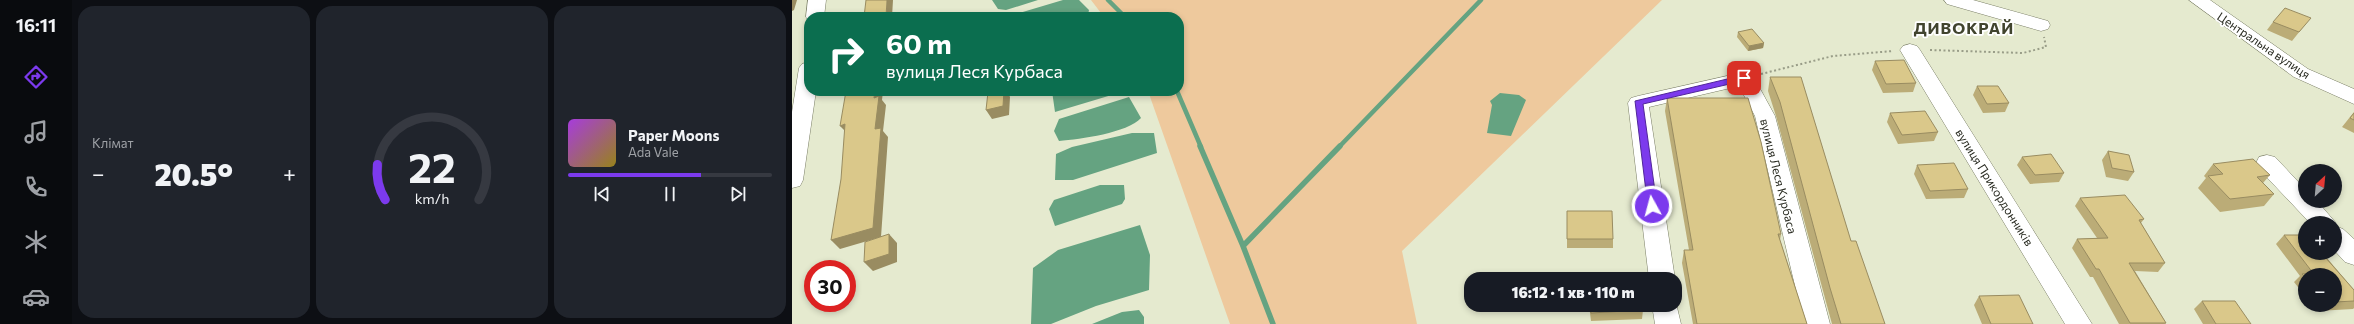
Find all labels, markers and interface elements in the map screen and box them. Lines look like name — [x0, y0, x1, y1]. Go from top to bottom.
street label: Центральна вулиця — [2215, 9, 2313, 81]
text: 16:11 — [16, 14, 56, 36]
district label: ДИВОКРАЙ — [1914, 18, 2014, 37]
text: 60 m — [886, 26, 952, 60]
icon: right — [820, 28, 872, 80]
text: вулиця Леся Курбаса — [886, 60, 1063, 82]
pin — [1727, 61, 1761, 95]
icon: directions — [22, 63, 50, 91]
icon: arrive — [1733, 67, 1755, 89]
street label: вулиця Леся Курбаса — [1758, 117, 1800, 235]
icon: music — [22, 118, 50, 146]
text: Paper Moons — [628, 126, 719, 144]
street label: вулиця Прикордонників — [1953, 126, 2037, 248]
text: Клімат — [92, 135, 134, 151]
text: 22 — [408, 141, 456, 192]
text: Ada Vale — [628, 144, 679, 160]
text: 20.5° — [154, 155, 233, 192]
text: − — [92, 160, 105, 187]
text: + — [283, 160, 296, 187]
north arrow — [2298, 164, 2342, 208]
map controls — [2298, 164, 2342, 312]
icon: phone — [22, 173, 50, 201]
icon: previous — [591, 183, 613, 205]
icon: pause — [659, 183, 681, 205]
icon: next — [727, 183, 749, 205]
position arrow — [1631, 185, 1673, 227]
text: km/h — [415, 189, 449, 207]
button: + — [2298, 216, 2342, 260]
icon: climate — [22, 228, 50, 256]
speed limit sign: 30 — [804, 260, 856, 312]
button: − — [2298, 268, 2342, 312]
icon: car — [22, 283, 50, 311]
text: 16:12 · 1 хв · 110 m — [1511, 283, 1635, 301]

